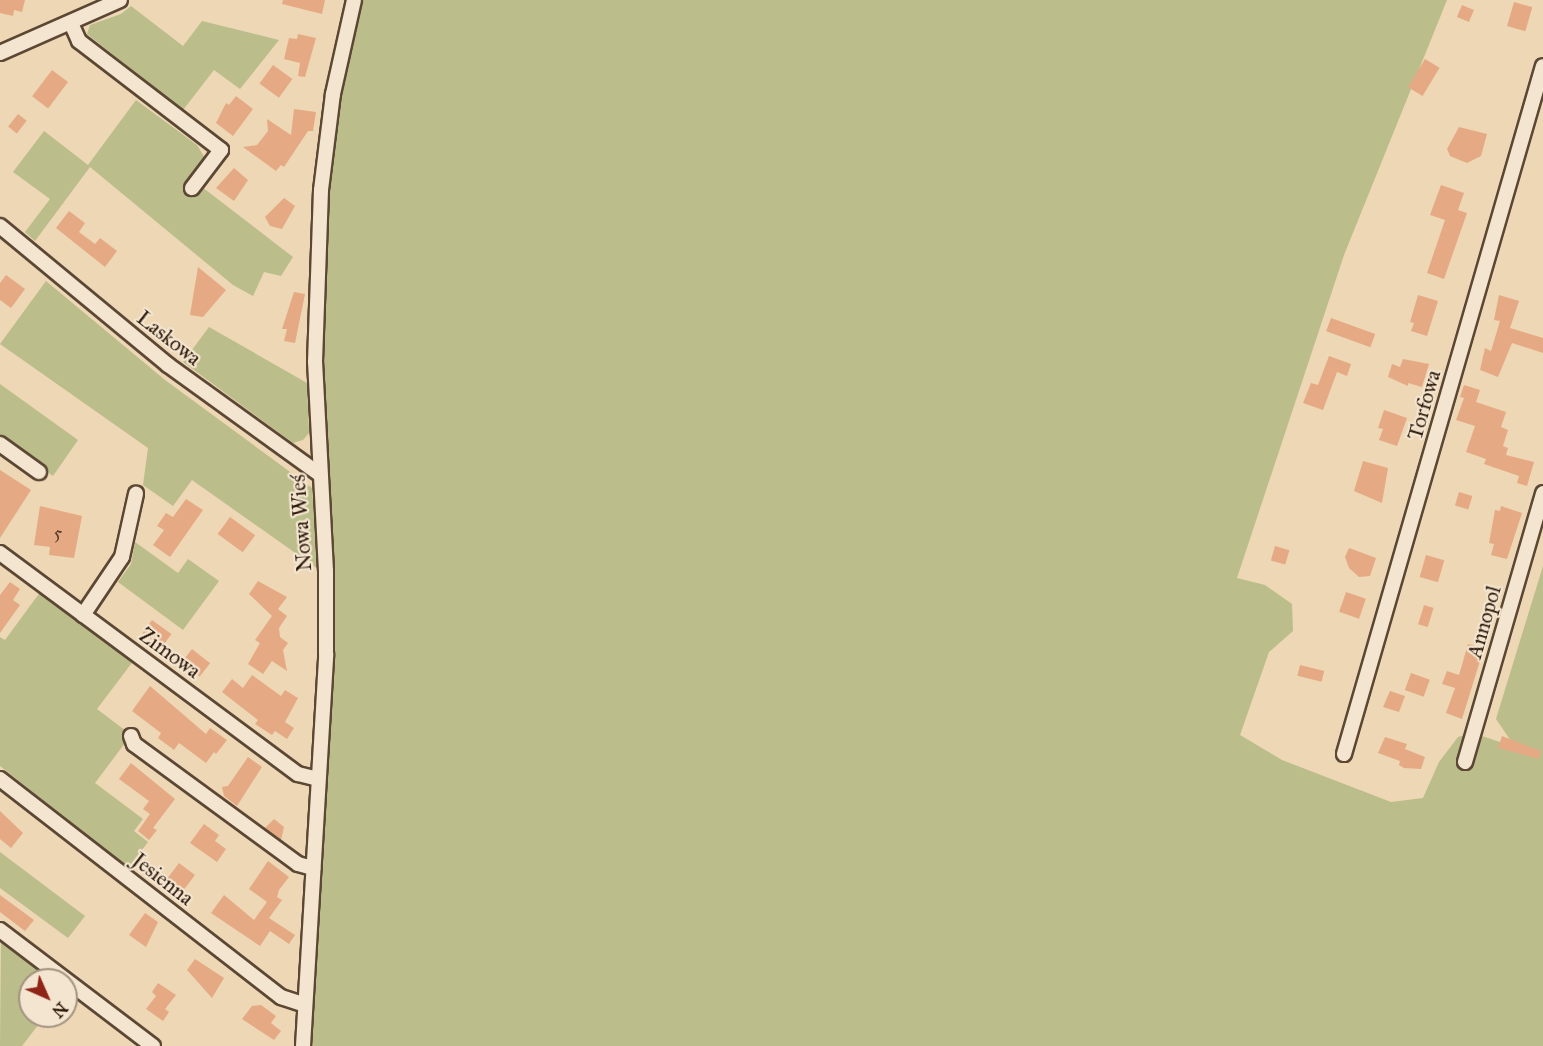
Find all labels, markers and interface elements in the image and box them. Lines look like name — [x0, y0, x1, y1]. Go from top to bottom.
street label: Laskowa — [132, 305, 206, 371]
street label: Torfowa — [1402, 367, 1446, 443]
street label: Nowa Wieś — [285, 474, 317, 572]
house number: 5 — [54, 522, 62, 544]
street label: Annopol — [1462, 583, 1506, 661]
street label: Zimowa — [134, 622, 206, 684]
street label: Jesienna — [127, 847, 199, 911]
north arrow — [18, 968, 78, 1028]
text: N — [48, 998, 71, 1021]

